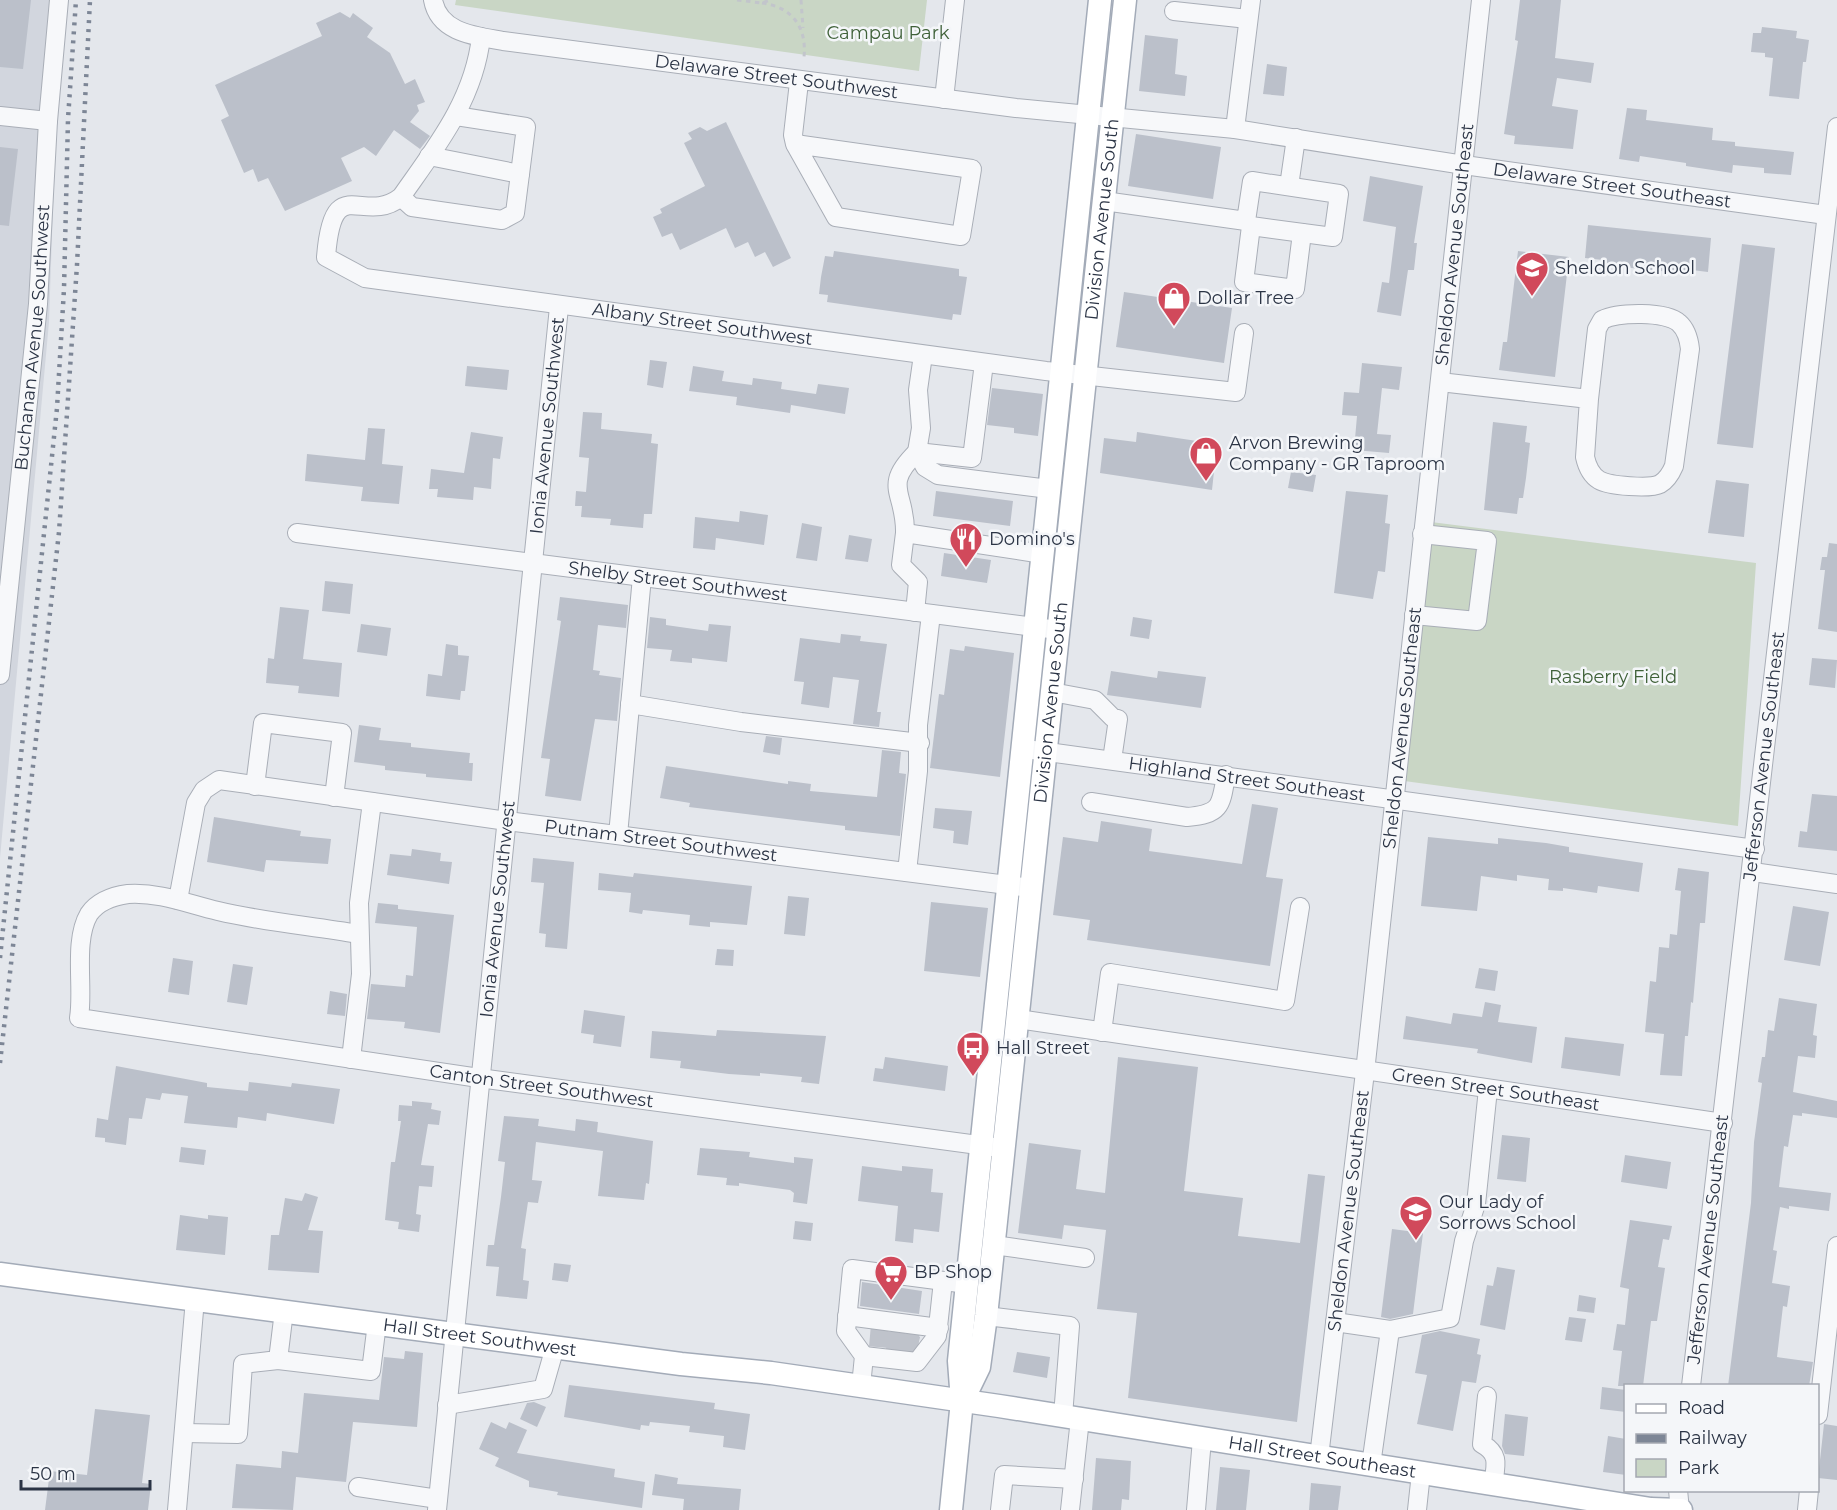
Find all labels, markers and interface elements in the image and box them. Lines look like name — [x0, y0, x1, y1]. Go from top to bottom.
park label: Campau Park — [826, 22, 950, 44]
street label: Delaware Street Southwest — [653, 50, 899, 103]
street label: Division Avenue South — [1080, 117, 1123, 321]
street label: Sheldon Avenue Southeast — [1431, 122, 1479, 367]
street label: Delaware Street Southeast — [1492, 158, 1733, 213]
street label: Buchanan Avenue Southwest — [10, 204, 54, 472]
school or university icon: Sheldon School — [1514, 250, 1550, 297]
place label: Sheldon School — [1555, 257, 1695, 279]
shop icon: Dollar Tree — [1156, 280, 1192, 327]
place label: Dollar Tree — [1197, 287, 1294, 309]
street label: Albany Street Southwest — [591, 298, 814, 350]
street label: Ionia Avenue Southwest — [525, 316, 569, 535]
place label: Arvon Brewing Company - GR Taproom — [1229, 432, 1445, 475]
shop icon: Arvon Brewing Company - GR Taproom — [1188, 435, 1224, 482]
restaurant icon: Domino's — [948, 521, 984, 568]
place label: Domino's — [989, 528, 1075, 550]
street label: Shelby Street Southwest — [567, 557, 789, 606]
street label: Division Avenue South — [1029, 601, 1072, 805]
street label: Sheldon Avenue Southeast — [1378, 606, 1426, 850]
street label: Jefferson Avenue Southeast — [1739, 630, 1789, 883]
park label: Rasberry Field — [1549, 666, 1677, 688]
street label: Highland Street Southeast — [1127, 752, 1367, 806]
street label: Ionia Avenue Southwest — [475, 799, 520, 1019]
street label: Putnam Street Southwest — [543, 815, 779, 866]
bus stop icon: Hall Street — [955, 1030, 991, 1077]
place label: Hall Street — [996, 1037, 1090, 1059]
street label: Canton Street Southwest — [428, 1060, 655, 1112]
street label: Green Street Southeast — [1390, 1063, 1601, 1116]
street label: Sheldon Avenue Southeast — [1323, 1089, 1374, 1333]
street label: Jefferson Avenue Southeast — [1683, 1113, 1733, 1366]
place label: Our Lady of Sorrows School — [1439, 1191, 1576, 1234]
school or university icon: Our Lady of Sorrows School — [1398, 1194, 1434, 1241]
supermarket icon: BP Shop — [873, 1254, 909, 1301]
place label: BP Shop — [914, 1261, 992, 1283]
street label: Hall Street Southwest — [382, 1314, 578, 1361]
legend — [1624, 1384, 1819, 1492]
text: Road — [1678, 1397, 1725, 1419]
text: Railway — [1678, 1427, 1747, 1449]
street label: Hall Street Southeast — [1227, 1431, 1418, 1483]
scale bar — [21, 1453, 150, 1491]
text: Park — [1678, 1457, 1719, 1479]
text: 50 m — [30, 1463, 76, 1485]

